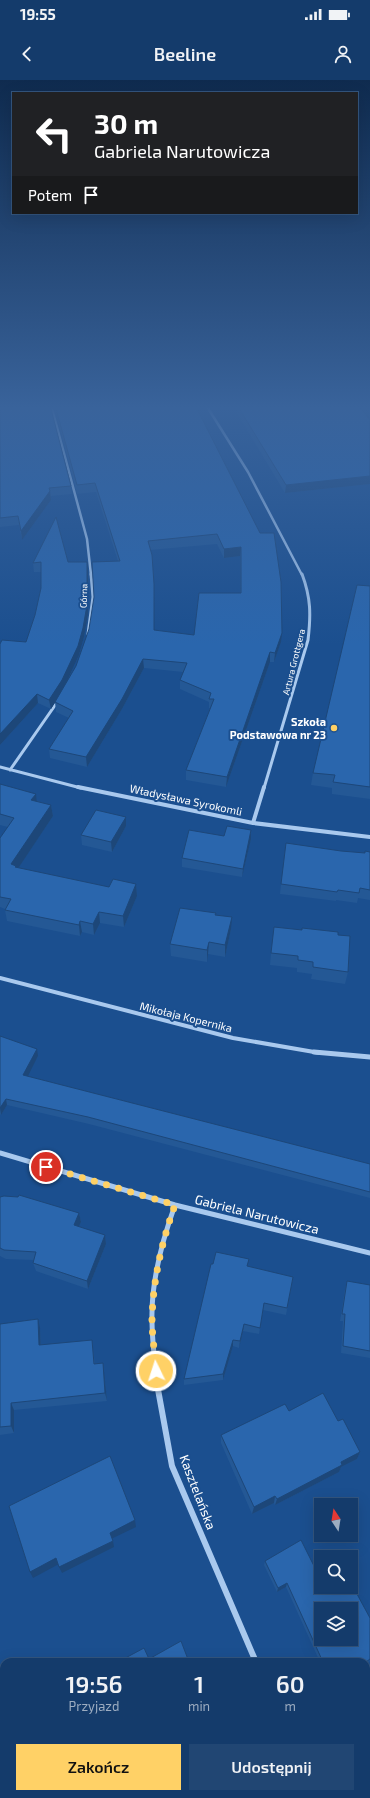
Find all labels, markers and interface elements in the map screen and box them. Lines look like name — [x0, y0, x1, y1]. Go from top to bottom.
text: 19:55 — [20, 5, 56, 23]
icon: back — [16, 43, 38, 65]
text: Beeline — [154, 43, 216, 65]
icon: person — [332, 43, 354, 65]
text: 30 m — [94, 106, 158, 140]
icon: left — [28, 108, 80, 160]
text: Gabriela Narutowicza — [94, 140, 270, 162]
icon: arrive — [80, 184, 102, 206]
text: Potem — [28, 186, 72, 204]
street label: Górna — [78, 583, 89, 608]
street label: Artura Grottgera — [280, 628, 307, 696]
place label: Szkoła Podstawowa nr 23 — [230, 715, 326, 741]
marker: Szkoła Podstawowa nr 23 — [329, 723, 339, 733]
street label: Władysława Syrokomli — [129, 781, 244, 818]
street label: Mikołaja Kopernika — [138, 999, 234, 1035]
pin — [29, 1150, 63, 1184]
icon: arrive — [35, 1156, 57, 1178]
street label: Gabriela Narutowicza — [193, 1191, 321, 1237]
position arrow — [135, 1350, 177, 1392]
street label: Kasztelańska — [176, 1452, 220, 1532]
north arrow — [314, 1498, 358, 1542]
map controls — [314, 1498, 358, 1646]
button: search — [314, 1550, 358, 1594]
button: layers — [314, 1602, 358, 1646]
text: 19:56 — [66, 1669, 123, 1698]
text: 1 — [194, 1669, 204, 1698]
text: 60 — [276, 1669, 305, 1698]
text: Przyjazd — [69, 1698, 119, 1714]
text: min — [188, 1698, 210, 1714]
text: m — [284, 1698, 296, 1714]
button: Zakończ — [16, 1744, 181, 1790]
button: Udostępnij — [189, 1744, 354, 1790]

